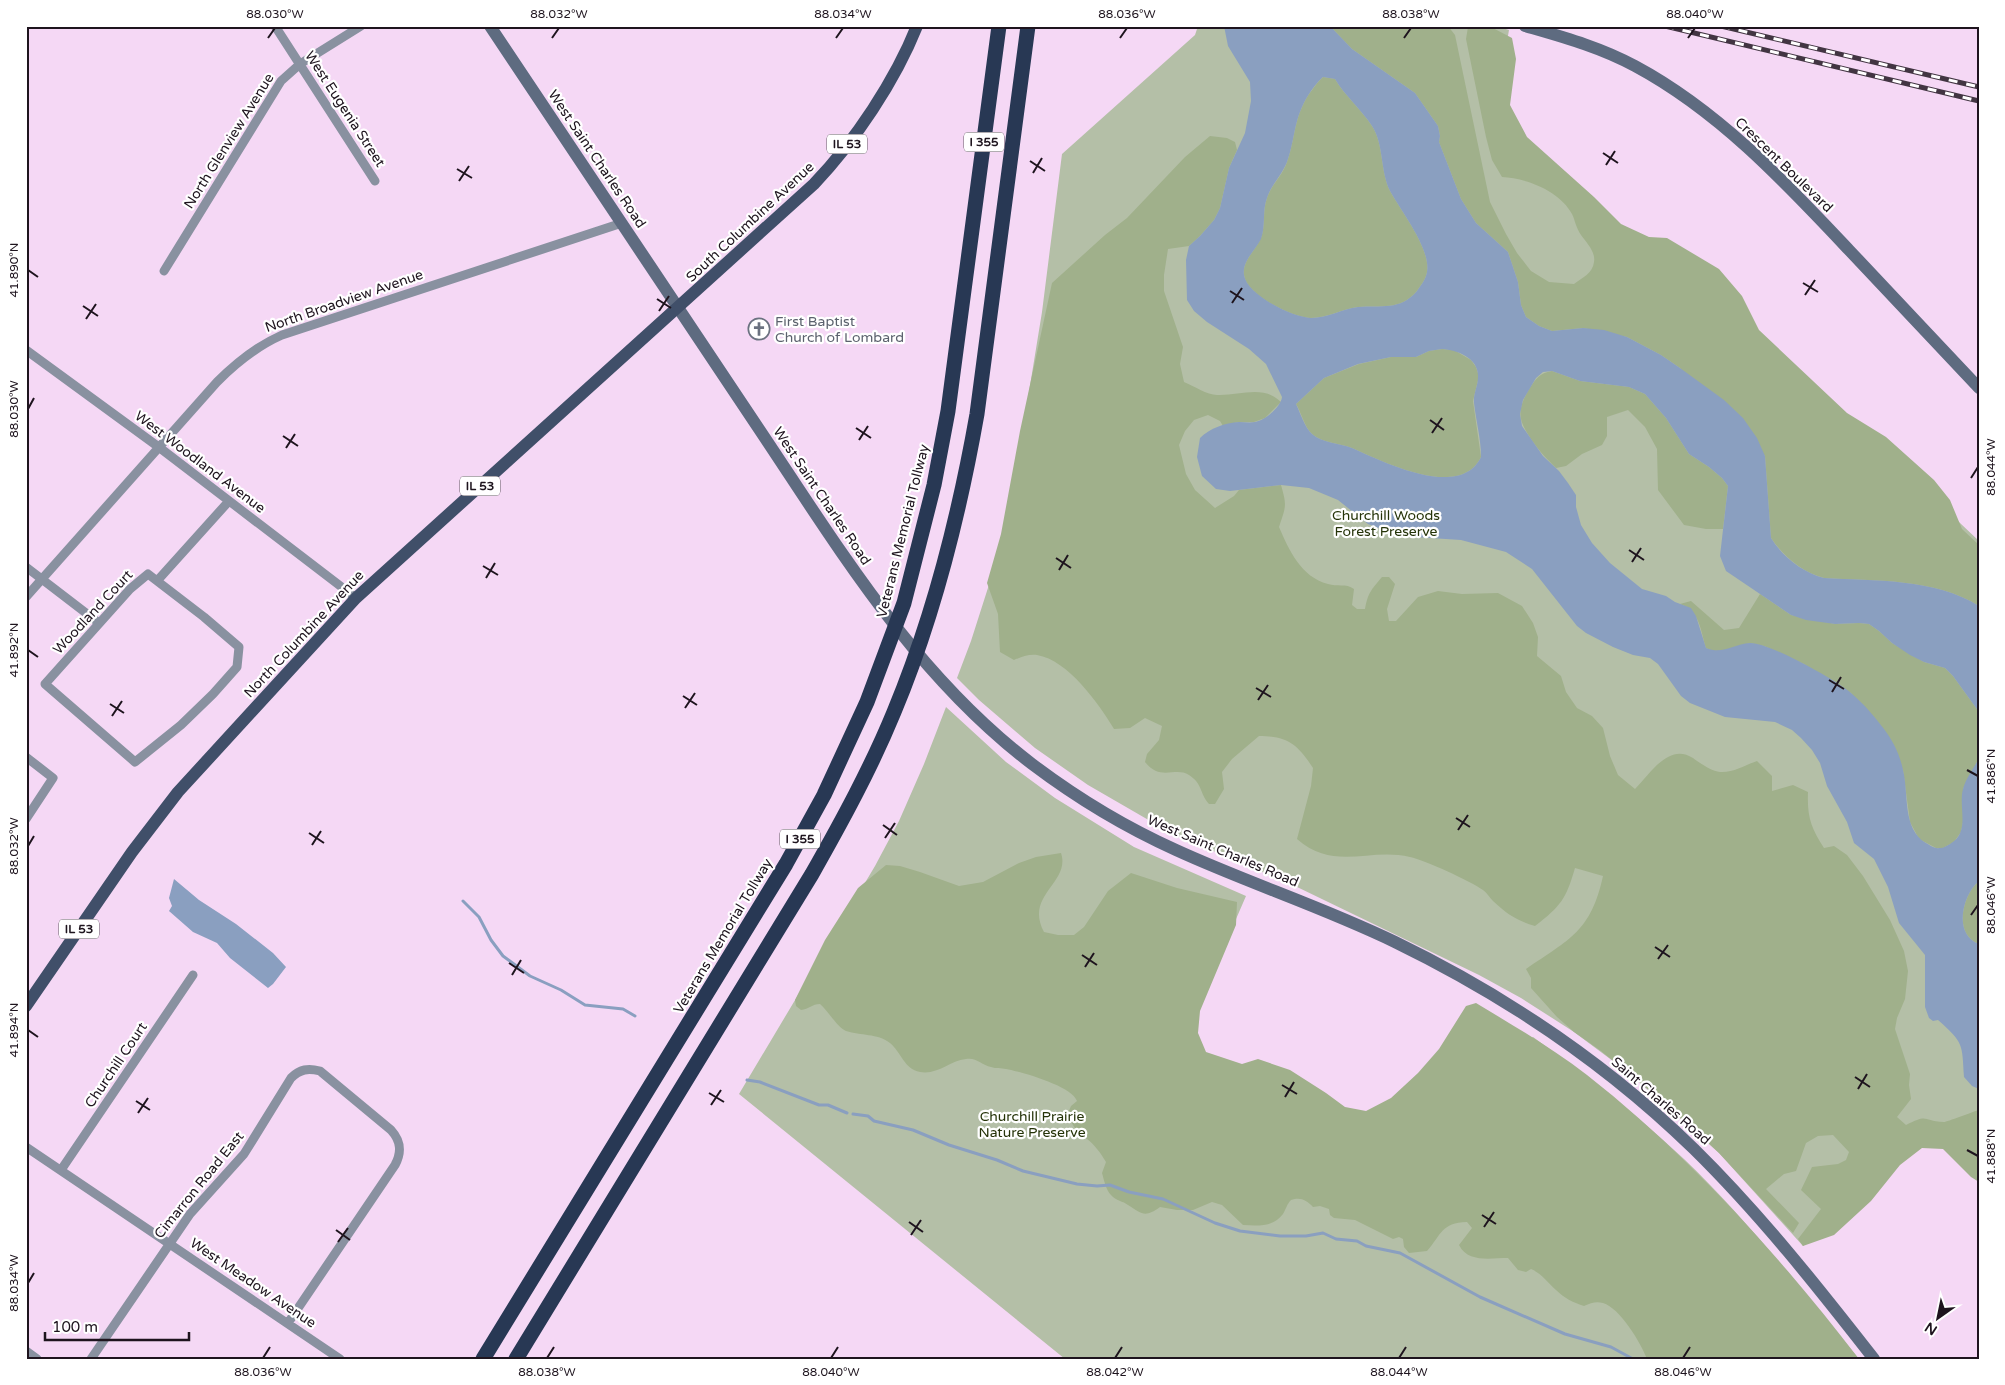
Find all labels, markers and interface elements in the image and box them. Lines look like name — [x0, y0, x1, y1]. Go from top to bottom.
text: 88.030°W — [246, 7, 304, 21]
text: 88.032°W — [530, 7, 588, 21]
text: 88.034°W — [814, 7, 872, 21]
text: 88.036°W — [1098, 7, 1156, 21]
text: 88.038°W — [1382, 7, 1440, 21]
text: 88.040°W — [1666, 7, 1724, 21]
street label: West Eugenia Street — [301, 48, 389, 171]
street label: North Glenview Avenue — [180, 70, 278, 212]
street label: West Saint Charles Road — [544, 87, 650, 231]
street label: Crescent Boulevard — [1732, 114, 1836, 216]
road number: I 355 — [964, 132, 1004, 152]
road number: IL 53 — [827, 134, 867, 154]
street label: South Columbine Avenue — [683, 158, 817, 286]
text: 41.890°N — [7, 243, 21, 297]
street label: North Broadview Avenue — [263, 266, 425, 336]
place label: First Baptist Church of Lombard — [775, 313, 904, 346]
church icon: First Baptist Church of Lombard — [747, 317, 771, 341]
text: 88.030°W — [7, 380, 21, 438]
street label: West Woodland Avenue — [131, 407, 269, 517]
street label: West Saint Charles Road — [769, 424, 875, 568]
text: 88.044°W — [1984, 438, 1998, 496]
street label: Veterans Memorial Tollway — [873, 442, 933, 619]
road number: IL 53 — [460, 476, 500, 496]
park label: Churchill Woods Forest Preserve — [1332, 507, 1440, 540]
street label: Woodland Court — [50, 566, 137, 658]
street label: North Columbine Avenue — [241, 567, 367, 701]
text: 41.892°N — [7, 623, 21, 677]
text: 41.886°N — [1984, 749, 1998, 803]
street label: West Saint Charles Road — [1145, 811, 1301, 891]
text: 88.032°W — [7, 817, 21, 875]
road number: I 355 — [780, 830, 820, 849]
street label: Veterans Memorial Tollway — [670, 855, 776, 1017]
text: 88.046°W — [1984, 876, 1998, 934]
road number: IL 53 — [59, 920, 99, 939]
text: 41.894°N — [7, 1003, 21, 1057]
street label: Churchill Court — [81, 1019, 151, 1111]
street label: Saint Charles Road — [1608, 1053, 1714, 1149]
park label: Churchill Prairie Nature Preserve — [978, 1108, 1086, 1141]
street label: Cimarron Road East — [151, 1128, 248, 1242]
text: 41.888°N — [1984, 1129, 1998, 1183]
street label: West Meadow Avenue — [187, 1234, 319, 1332]
text: 88.034°W — [7, 1254, 21, 1312]
north arrow — [1912, 1292, 1962, 1342]
scale bar — [45, 1310, 189, 1342]
text: 100 m — [52, 1318, 98, 1336]
text: N — [1922, 1318, 1941, 1339]
text: 88.036°W — [234, 1365, 292, 1379]
text: 88.038°W — [518, 1365, 576, 1379]
text: 88.040°W — [802, 1365, 860, 1379]
text: 88.042°W — [1086, 1365, 1144, 1379]
text: 88.044°W — [1370, 1365, 1428, 1379]
text: 88.046°W — [1654, 1365, 1712, 1379]

